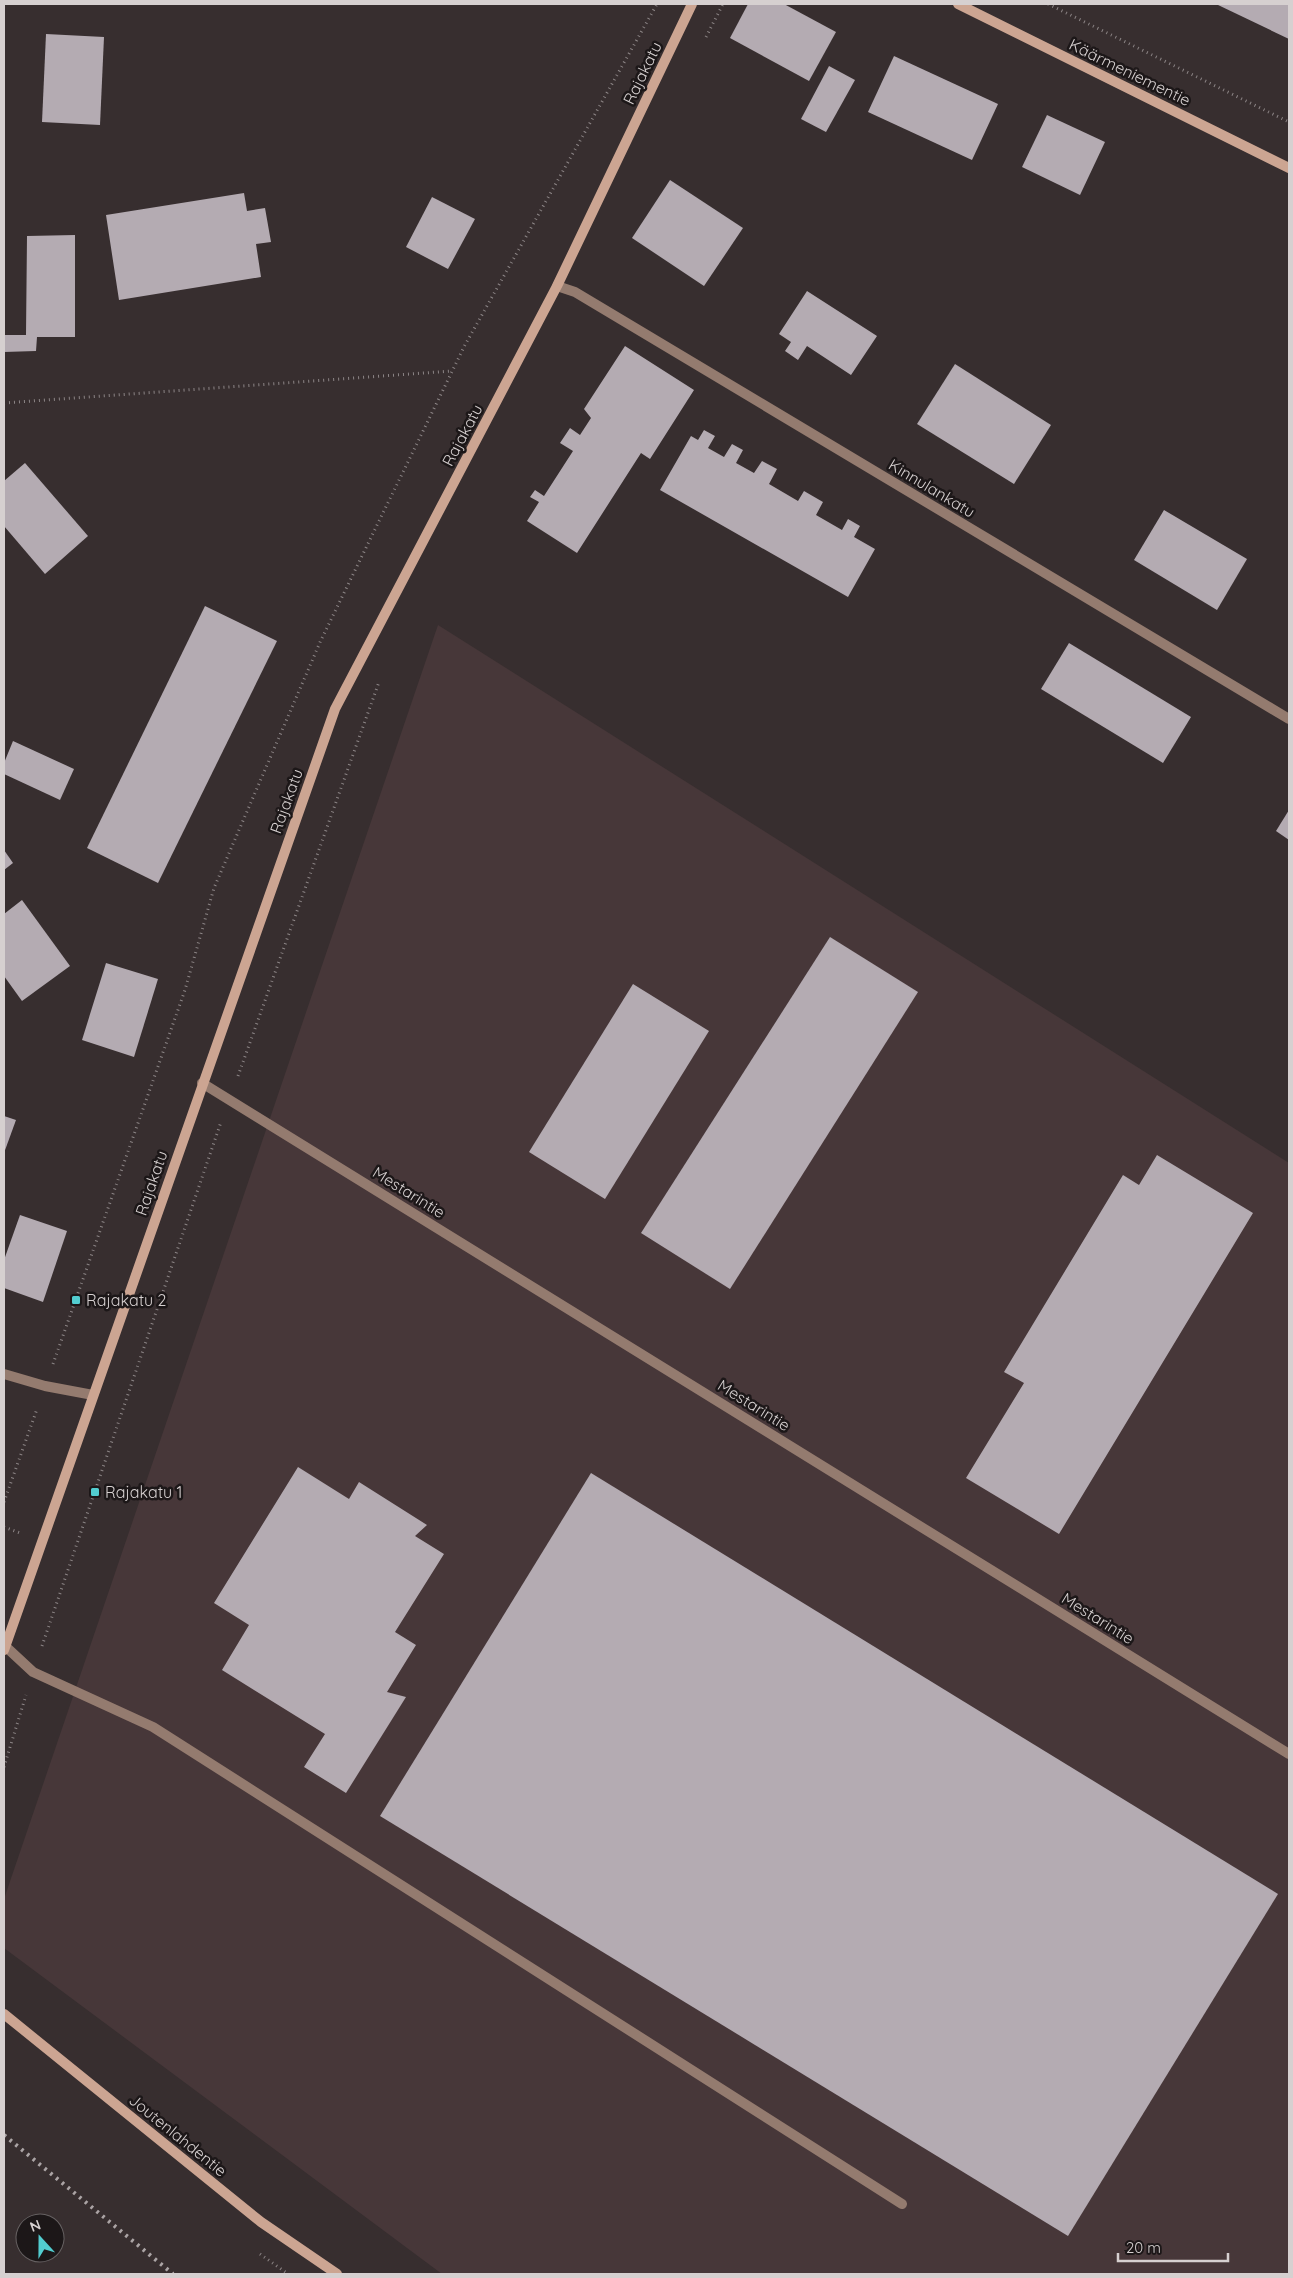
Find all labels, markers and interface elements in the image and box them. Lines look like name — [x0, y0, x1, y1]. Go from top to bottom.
street label: Käärmeniementie — [1066, 34, 1194, 110]
street label: Rajakatu — [618, 38, 666, 108]
street label: Rajakatu — [437, 401, 487, 469]
street label: Kinnulankatu — [885, 454, 979, 522]
street label: Rajakatu — [265, 766, 307, 836]
street label: Rajakatu — [131, 1148, 171, 1218]
street label: Mestarintie — [369, 1162, 449, 1222]
place label: Rajakatu 2 — [86, 1290, 167, 1310]
marker: Rajakatu 2 — [70, 1294, 82, 1306]
street label: Mestarintie — [714, 1375, 794, 1435]
place label: Rajakatu 1 — [105, 1482, 183, 1502]
marker: Rajakatu 1 — [89, 1486, 101, 1498]
street label: Mestarintie — [1058, 1588, 1138, 1648]
street label: Joutenlahdentie — [125, 2090, 231, 2180]
north arrow — [15, 2213, 65, 2263]
text: N — [27, 2216, 43, 2236]
scale bar — [1118, 2230, 1228, 2262]
text: 20 m — [1126, 2238, 1161, 2257]

